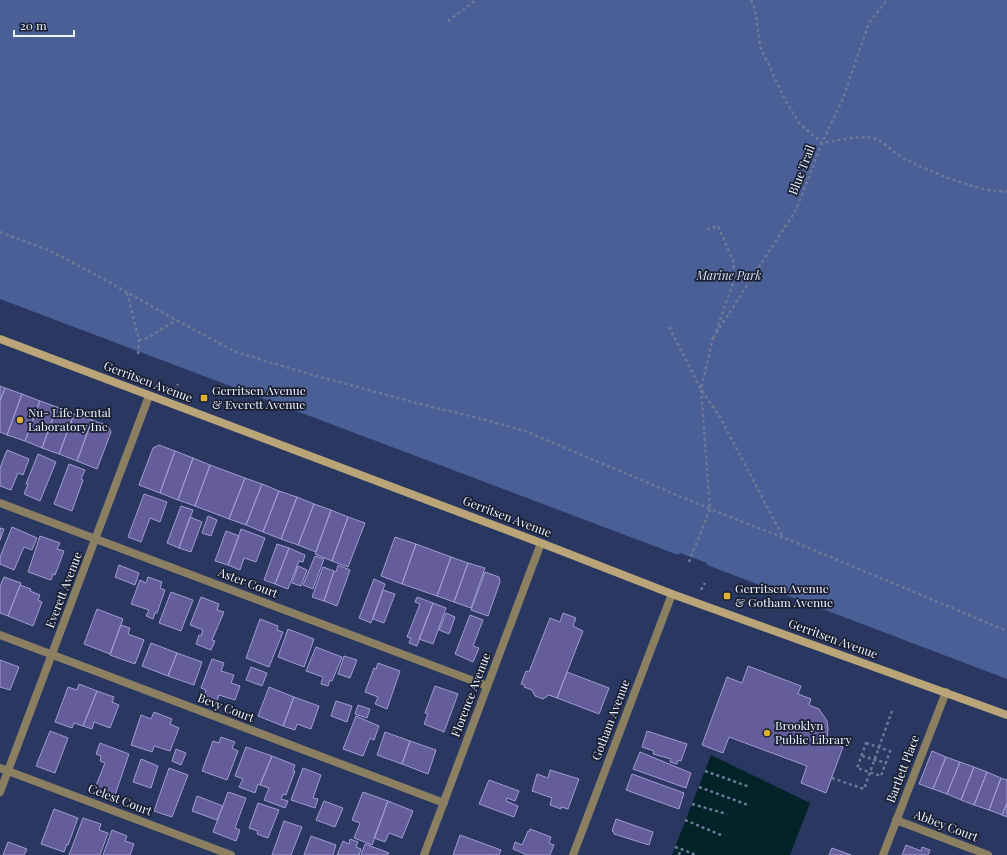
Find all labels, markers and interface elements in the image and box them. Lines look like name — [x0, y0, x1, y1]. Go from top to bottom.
scale bar — [14, 12, 74, 38]
text: 20 m — [20, 17, 47, 33]
street label: Blue Trail — [784, 142, 818, 197]
park label: Marine Park — [696, 267, 761, 283]
street label: Gerritsen Avenue — [102, 357, 195, 405]
place label: Gerritsen Avenue & Everett Avenue — [212, 382, 306, 412]
marker: Gerritsen Avenue & Everett Avenue — [199, 393, 209, 403]
place label: Nu- Life Dental Laboratory Inc — [28, 404, 112, 434]
marker: Nu- Life Dental Laboratory Inc — [15, 415, 25, 425]
street label: Gerritsen Avenue — [461, 492, 554, 540]
street label: Everett Avenue — [41, 549, 85, 630]
street label: Aster Court — [215, 563, 281, 601]
place label: Gerritsen Avenue & Gotham Avenue — [735, 580, 833, 610]
marker: Gerritsen Avenue & Gotham Avenue — [722, 591, 732, 601]
street label: Gerritsen Avenue — [787, 615, 880, 662]
street label: Florence Avenue — [447, 650, 493, 739]
street label: Gotham Avenue — [587, 677, 633, 762]
street label: Bevy Court — [196, 689, 258, 725]
place label: Brooklyn Public Library — [775, 717, 851, 747]
marker: Brooklyn Public Library — [762, 728, 772, 738]
street label: Bartlett Place — [882, 732, 922, 805]
street label: Celest Court — [86, 780, 155, 819]
street label: Abbey Court — [911, 805, 981, 845]

